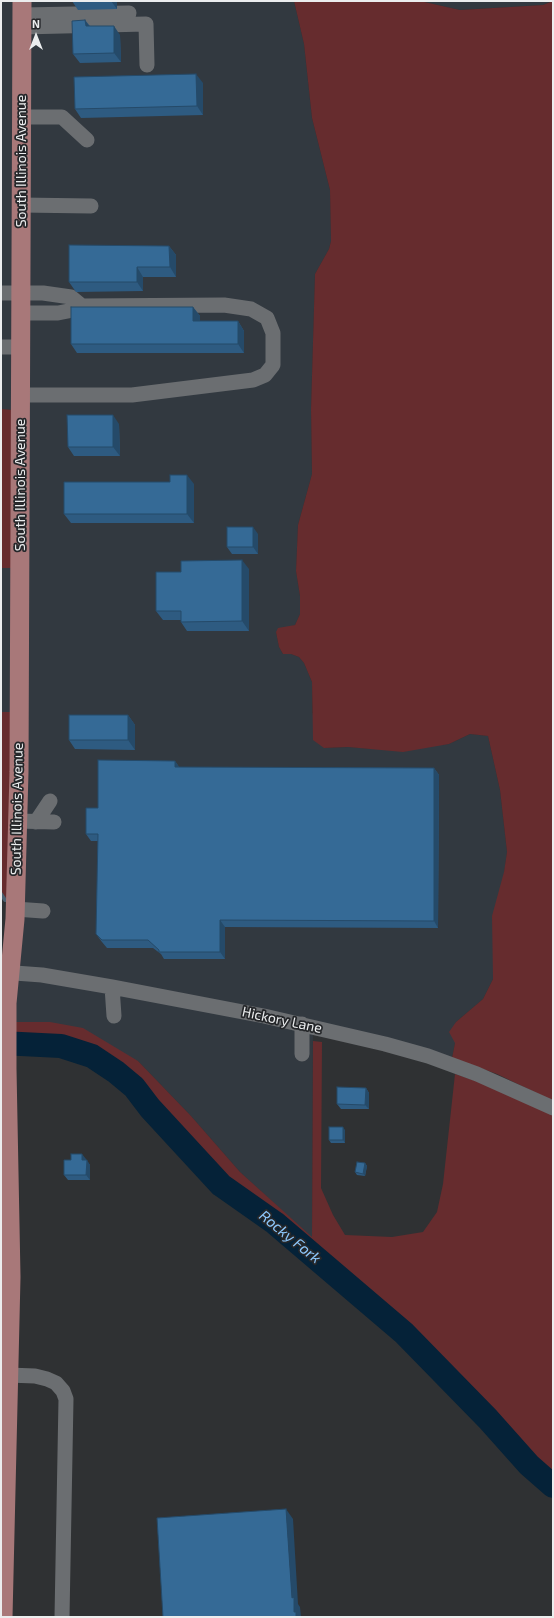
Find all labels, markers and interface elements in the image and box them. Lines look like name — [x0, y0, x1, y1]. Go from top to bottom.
north arrow — [16, 16, 56, 56]
text: N — [32, 17, 40, 30]
street label: South Illinois Avenue — [13, 95, 29, 227]
street label: South Illinois Avenue — [12, 419, 28, 551]
street label: South Illinois Avenue — [7, 743, 27, 875]
street label: Hickory Lane — [241, 1003, 323, 1037]
water label: Rocky Fork — [255, 1207, 325, 1267]

